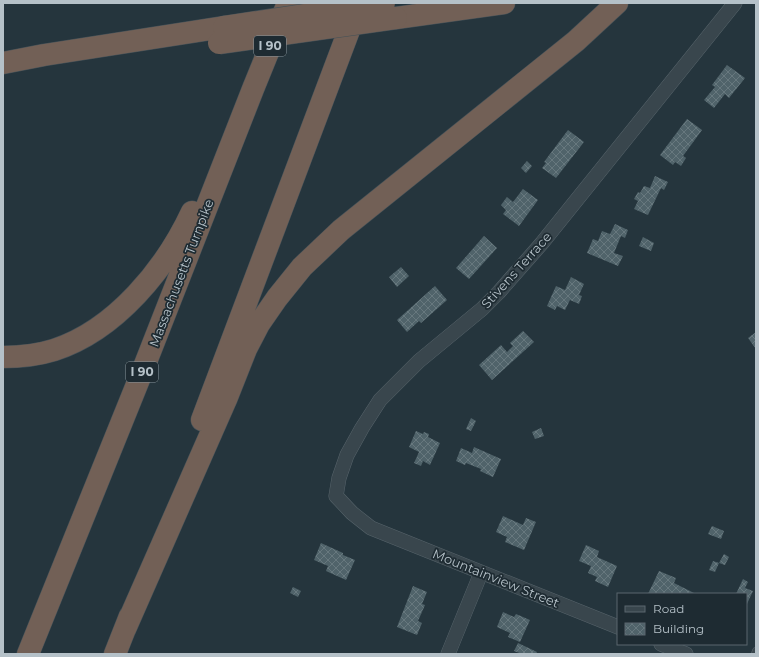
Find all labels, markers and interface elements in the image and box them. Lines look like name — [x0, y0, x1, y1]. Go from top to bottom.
road number: I 90 — [254, 36, 286, 56]
street label: Massachusetts Turnpike — [145, 197, 217, 349]
street label: Stivens Terrace — [478, 228, 555, 311]
road number: I 90 — [126, 362, 158, 382]
street label: Mountainview Street — [430, 545, 562, 611]
legend — [617, 593, 747, 645]
text: Road — [653, 601, 684, 616]
text: Building — [653, 621, 704, 636]

